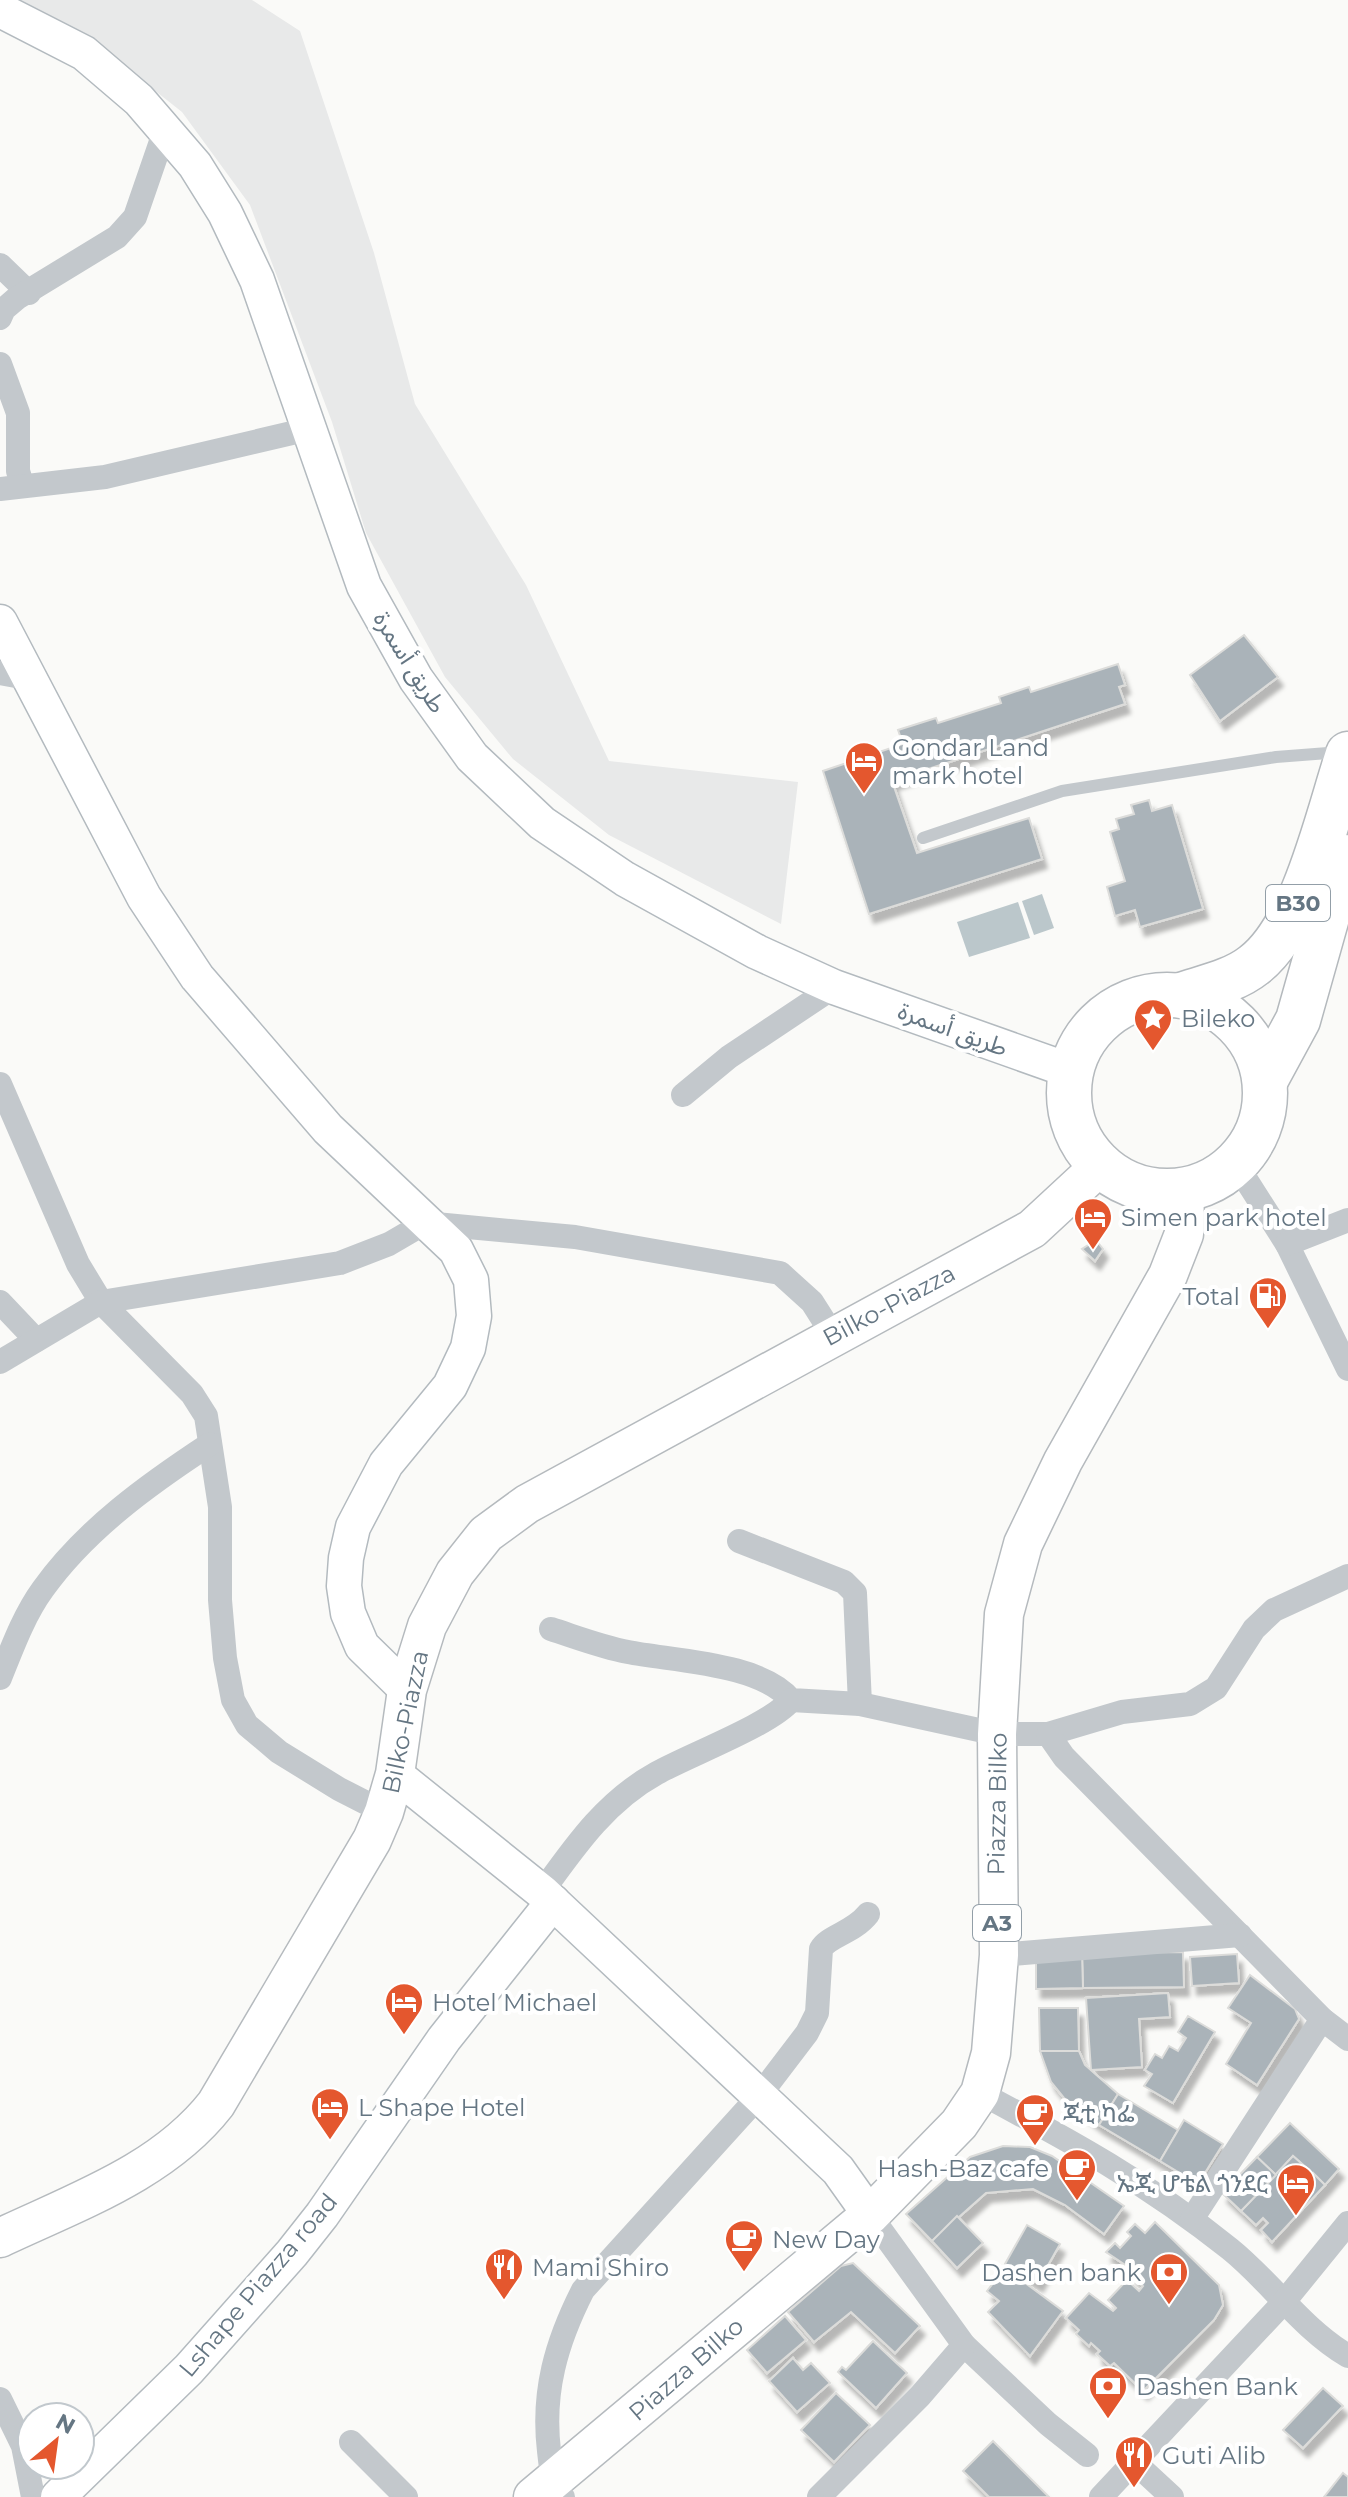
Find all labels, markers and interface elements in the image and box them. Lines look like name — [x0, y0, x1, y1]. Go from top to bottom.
street label: طريق أسمرة — [367, 605, 453, 719]
place label: Gondar Land mark hotel — [892, 733, 1049, 790]
hotel icon: Gondar Land mark hotel — [843, 740, 885, 795]
road number: B30 — [1266, 885, 1330, 921]
street label: طريق أسمرة — [894, 995, 1012, 1063]
place icon: Bileko — [1132, 997, 1174, 1052]
place label: Bileko — [1181, 1004, 1255, 1033]
hotel icon: Simen park hotel — [1072, 1196, 1114, 1251]
place label: Simen park hotel — [1121, 1203, 1327, 1232]
street label: Bilko-Piazza — [818, 1258, 960, 1352]
fuel station icon: Total — [1247, 1275, 1289, 1330]
place label: Total — [1183, 1282, 1240, 1311]
street label: Bilko-Piazza — [376, 1648, 434, 1796]
street label: Piazza Bilko — [981, 1732, 1013, 1876]
road number: A3 — [973, 1905, 1021, 1941]
hotel icon: Hotel Michael — [383, 1981, 425, 2036]
place label: Hotel Michael — [432, 1988, 597, 2017]
hotel icon: L Shape Hotel — [309, 2086, 351, 2141]
cafe icon: ጂቲ ካፌ — [1014, 2092, 1056, 2147]
place label: L Shape Hotel — [358, 2093, 525, 2122]
place label: ጂቲ ካፌ — [1063, 2099, 1135, 2128]
cafe icon: Hash-Baz cafe — [1056, 2147, 1098, 2202]
place label: Hash-Baz cafe — [877, 2154, 1049, 2183]
hotel icon: ኤጂ ሆቴል ጎንደር — [1275, 2162, 1317, 2217]
place label: ኤጂ ሆቴል ጎንደር — [1117, 2169, 1268, 2198]
street label: Lshape Piazza road — [173, 2187, 343, 2383]
cafe icon: New Day — [723, 2218, 765, 2273]
place label: New Day — [772, 2225, 880, 2254]
restaurant icon: Mami Shiro — [483, 2246, 525, 2301]
bank icon: Dashen bank — [1148, 2251, 1190, 2306]
place label: Mami Shiro — [532, 2253, 669, 2282]
place label: Dashen bank — [981, 2258, 1142, 2287]
street label: Piazza Bilko — [623, 2311, 749, 2427]
bank icon: Dashen Bank — [1087, 2365, 1129, 2420]
place label: Dashen Bank — [1136, 2372, 1298, 2401]
north arrow — [16, 2401, 96, 2481]
text: N — [51, 2408, 80, 2440]
restaurant icon: Guti Alib — [1113, 2434, 1155, 2489]
place label: Guti Alib — [1162, 2441, 1266, 2470]

